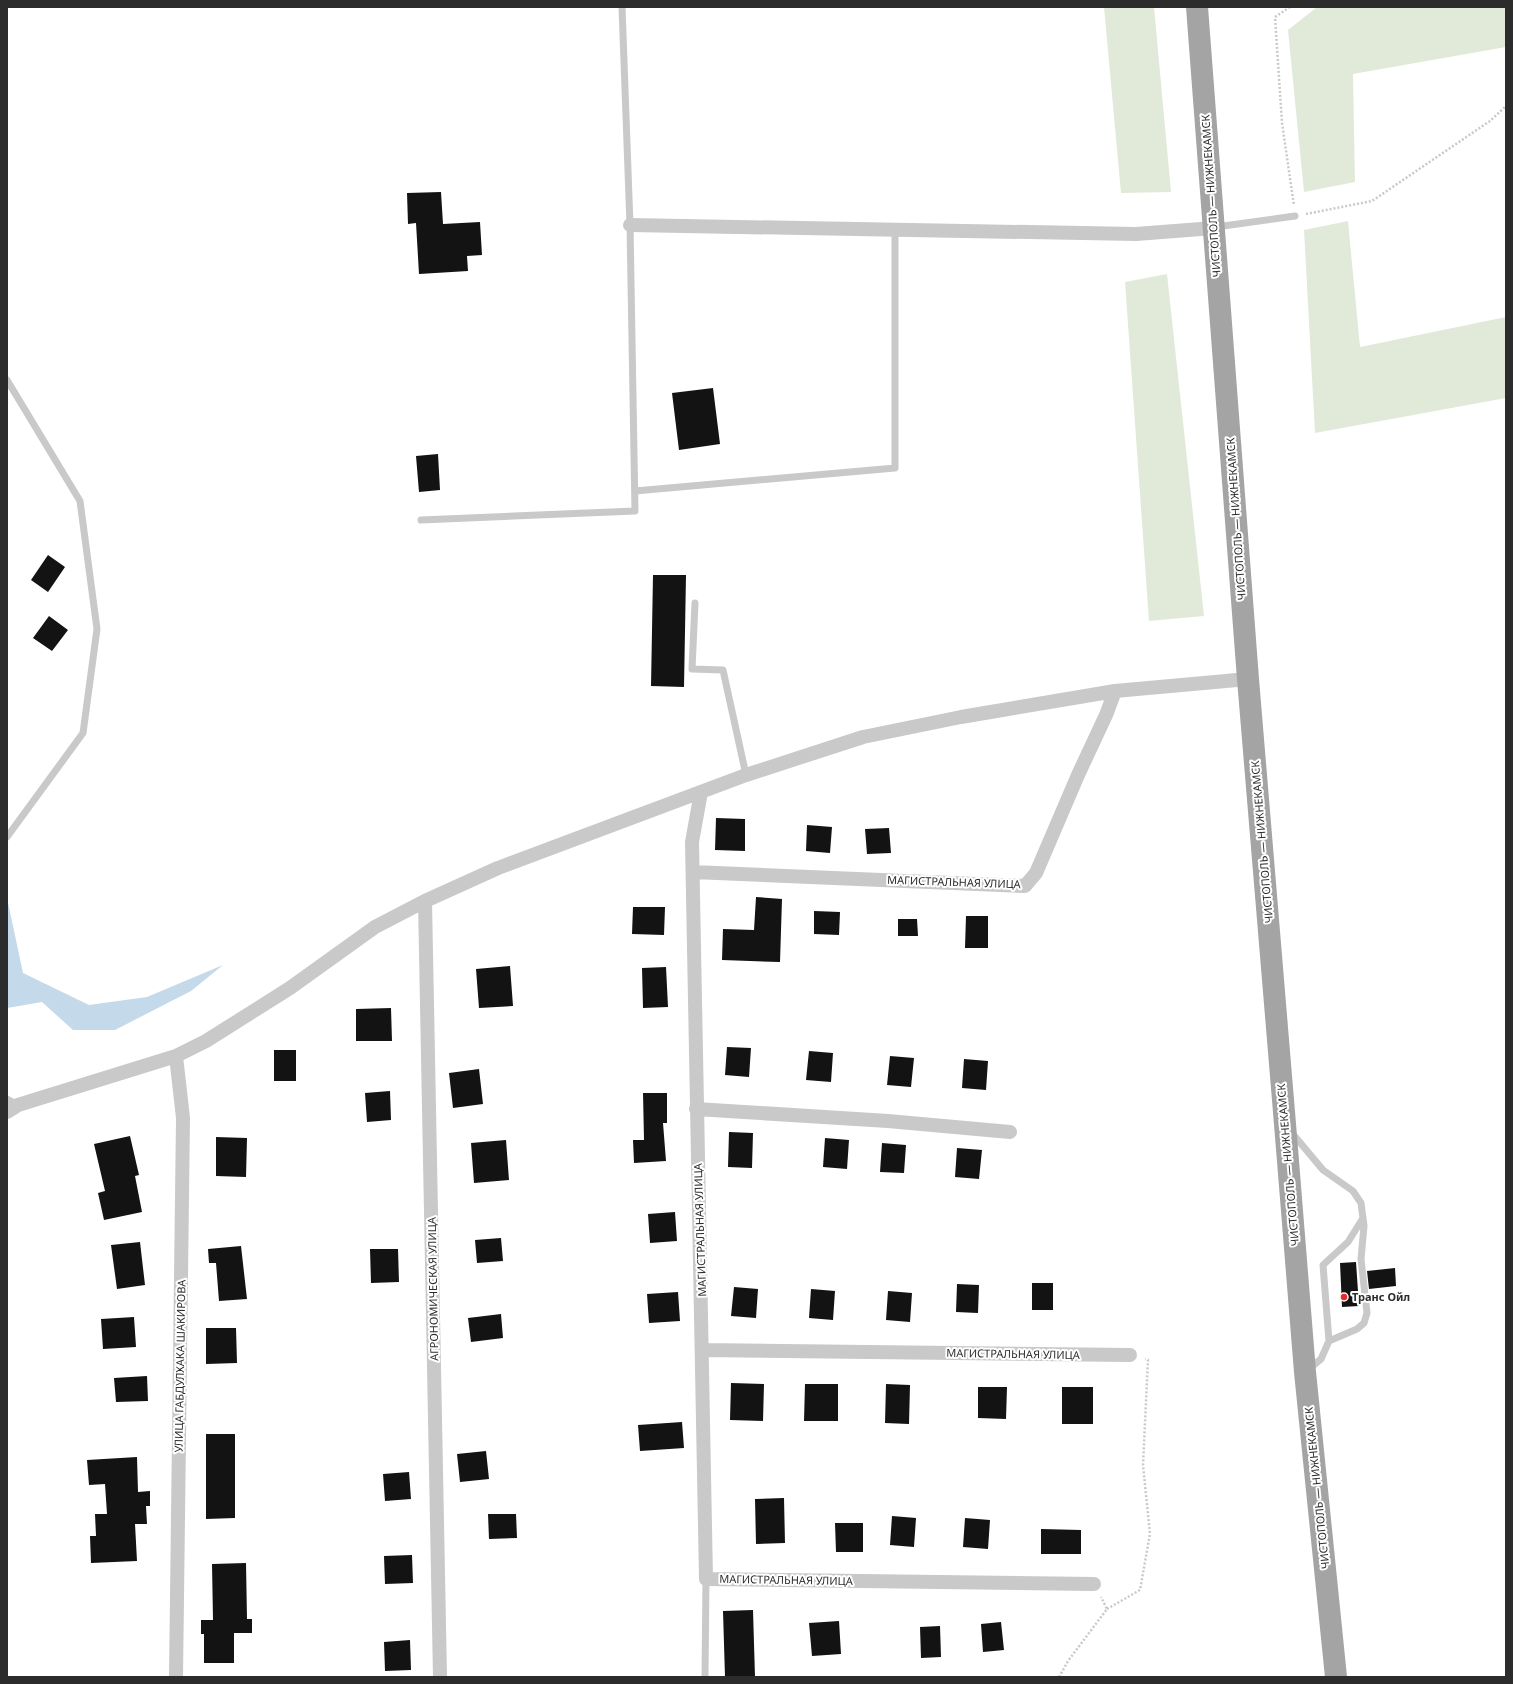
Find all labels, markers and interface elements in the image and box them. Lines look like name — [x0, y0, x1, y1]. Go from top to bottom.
street label: ЧИСТОПОЛЬ — НИЖНЕКАМСК — [1197, 114, 1224, 278]
street label: ЧИСТОПОЛЬ — НИЖНЕКАМСК — [1222, 437, 1249, 601]
street label: ЧИСТОПОЛЬ — НИЖНЕКАМСК — [1247, 760, 1276, 924]
street label: МАГИСТРАЛЬНАЯ УЛИЦА — [887, 872, 1022, 891]
street label: ЧИСТОПОЛЬ — НИЖНЕКАМСК — [1273, 1083, 1302, 1247]
street label: МАГИСТРАЛЬНАЯ УЛИЦА — [690, 1162, 709, 1297]
street label: АГРОНОМИЧЕСКАЯ УЛИЦА — [424, 1216, 441, 1361]
street label: УЛИЦА ГАБДУЛХАКА ШАКИРОВА — [170, 1278, 189, 1453]
place label: Транс Ойл — [1352, 1289, 1410, 1304]
marker: Транс Ойл — [1339, 1292, 1349, 1302]
street label: МАГИСТРАЛЬНАЯ УЛИЦА — [946, 1345, 1081, 1362]
street label: ЧИСТОПОЛЬ — НИЖНЕКАМСК — [1301, 1406, 1332, 1570]
street label: МАГИСТРАЛЬНАЯ УЛИЦА — [719, 1571, 854, 1588]

